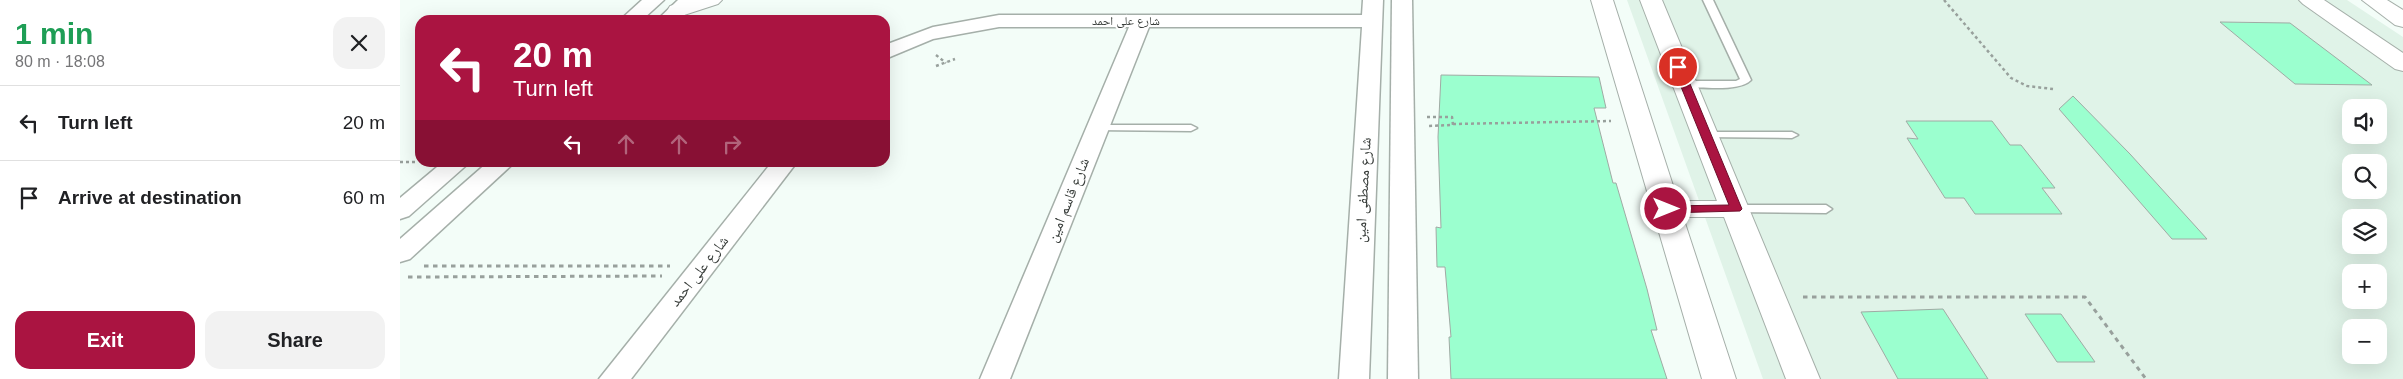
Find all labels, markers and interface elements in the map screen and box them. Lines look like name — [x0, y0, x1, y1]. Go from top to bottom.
street label: شارع على احمد — [1092, 14, 1160, 29]
text: 1 min — [15, 17, 93, 50]
button: close — [333, 17, 385, 69]
icon: left — [430, 35, 495, 100]
text: 20 m — [513, 35, 593, 74]
pin — [1657, 46, 1699, 88]
text: 80 m · 18:08 — [15, 53, 105, 70]
icon: arrive — [1664, 53, 1692, 81]
text: Turn left — [513, 76, 593, 101]
map controls — [2342, 99, 2387, 364]
button: sound — [2342, 99, 2387, 144]
icon: left — [15, 109, 43, 137]
text: Turn left — [58, 112, 133, 133]
text: 20 m — [343, 112, 385, 133]
icon: left — [559, 130, 587, 158]
icon: ahead — [612, 130, 640, 158]
icon: ahead — [665, 130, 693, 158]
icon: right — [718, 130, 746, 158]
street label: شارع مصطفى امين — [1351, 137, 1376, 243]
button: search — [2342, 154, 2387, 199]
street label: شارع قاسم امين — [1043, 155, 1094, 245]
position arrow — [1639, 182, 1691, 234]
icon: arrive — [15, 184, 43, 212]
text: Arrive at destination — [58, 187, 242, 208]
text: 60 m — [343, 187, 385, 208]
button: layers — [2342, 209, 2387, 254]
street label: شارع على احمد — [666, 232, 733, 311]
button: + — [2342, 264, 2387, 309]
button: Exit — [15, 311, 195, 369]
button: Share — [205, 311, 385, 369]
button: − — [2342, 319, 2387, 364]

